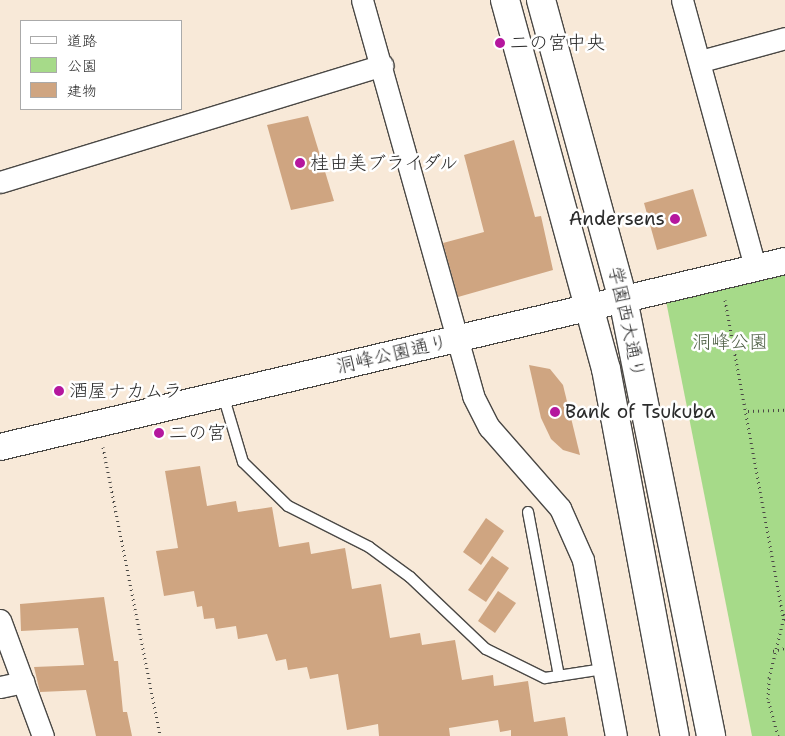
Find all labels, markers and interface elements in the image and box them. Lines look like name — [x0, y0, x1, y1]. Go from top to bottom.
legend — [20, 20, 182, 110]
text: 道路 — [67, 31, 97, 51]
place label: 二の宮中央 — [510, 32, 605, 54]
marker: 二の宮中央 — [494, 37, 506, 49]
text: 公園 — [67, 56, 97, 76]
text: 建物 — [67, 81, 97, 101]
place label: 桂由美ブライダル — [310, 152, 462, 174]
marker: 桂由美ブライダル — [294, 157, 306, 169]
place label: Andersens — [569, 208, 665, 230]
marker: Andersens — [669, 213, 681, 225]
street label: 学園西大通り — [604, 264, 650, 380]
street label: 洞峰公園通り — [334, 330, 450, 378]
park label: 洞峰公園 — [692, 331, 768, 353]
place label: 酒屋ナカムラ — [69, 380, 183, 402]
marker: 酒屋ナカムラ — [53, 385, 65, 397]
place label: Bank of Tsukuba — [565, 401, 715, 423]
marker: Bank of Tsukuba — [549, 406, 561, 418]
place label: 二の宮 — [169, 422, 226, 444]
marker: 二の宮 — [153, 427, 165, 439]

